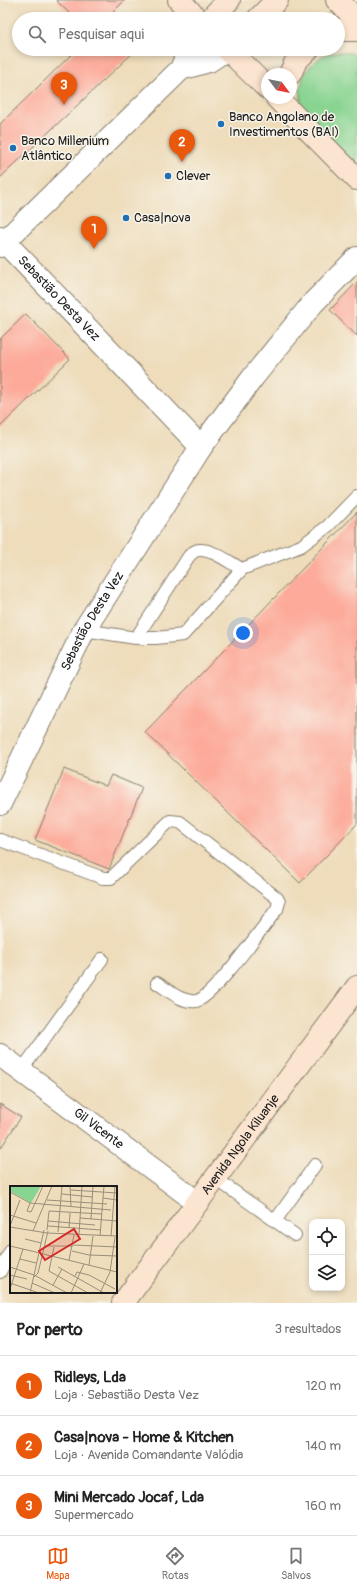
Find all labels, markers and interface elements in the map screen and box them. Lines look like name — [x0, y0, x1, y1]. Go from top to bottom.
search box — [12, 12, 345, 56]
icon: search — [26, 23, 48, 45]
text: Pesquisar aqui — [58, 25, 144, 44]
north arrow — [261, 68, 297, 104]
pin: 3 — [51, 72, 77, 105]
place label: Banco Angolano de Investimentos (BAI) — [229, 109, 339, 140]
marker: Banco Angolano de Investimentos (BAI) — [216, 119, 226, 129]
pin: 2 — [169, 129, 195, 162]
place label: Banco Millenium Atlântico — [21, 133, 109, 164]
marker: Banco Millenium Atlântico — [8, 143, 18, 153]
place label: Clever — [176, 168, 211, 184]
marker: Clever — [163, 171, 173, 181]
place label: Casa|nova — [134, 210, 190, 226]
marker: Casa|nova — [121, 213, 131, 223]
pin: 1 — [81, 216, 107, 249]
street label: Sebastião Desta Vez — [14, 252, 103, 345]
street label: Sebastião Desta Vez — [58, 568, 127, 673]
your location — [233, 623, 253, 643]
street label: Avenida Ngola Kiluanje — [198, 1091, 283, 1198]
street label: Gil Vicente — [70, 1105, 127, 1153]
inset map — [10, 1186, 117, 1293]
map controls — [309, 1219, 345, 1291]
button: locate — [309, 1219, 345, 1255]
button: layers — [309, 1255, 345, 1291]
text: Por perto — [16, 1319, 83, 1340]
text: 3 resultados — [275, 1321, 341, 1337]
text: Ridleys, Lda — [54, 1368, 126, 1387]
text: 1 — [26, 1378, 32, 1394]
text: 120 m — [305, 1378, 341, 1394]
text: Loja · Sebastião Desta Vez — [54, 1387, 199, 1403]
text: Casa|nova - Home & Kitchen — [54, 1428, 234, 1447]
text: 2 — [25, 1438, 33, 1454]
text: 140 m — [305, 1438, 341, 1454]
text: Loja · Avenida Comandante Valódia — [54, 1447, 243, 1463]
text: Mini Mercado Jocaf, Lda — [54, 1488, 204, 1507]
text: 3 — [25, 1498, 33, 1514]
text: 160 m — [305, 1498, 341, 1514]
text: Supermercado — [54, 1507, 134, 1523]
tab: Mapa — [46, 1545, 70, 1582]
tab: Rotas — [162, 1545, 189, 1582]
tab: Salvos — [281, 1545, 311, 1582]

